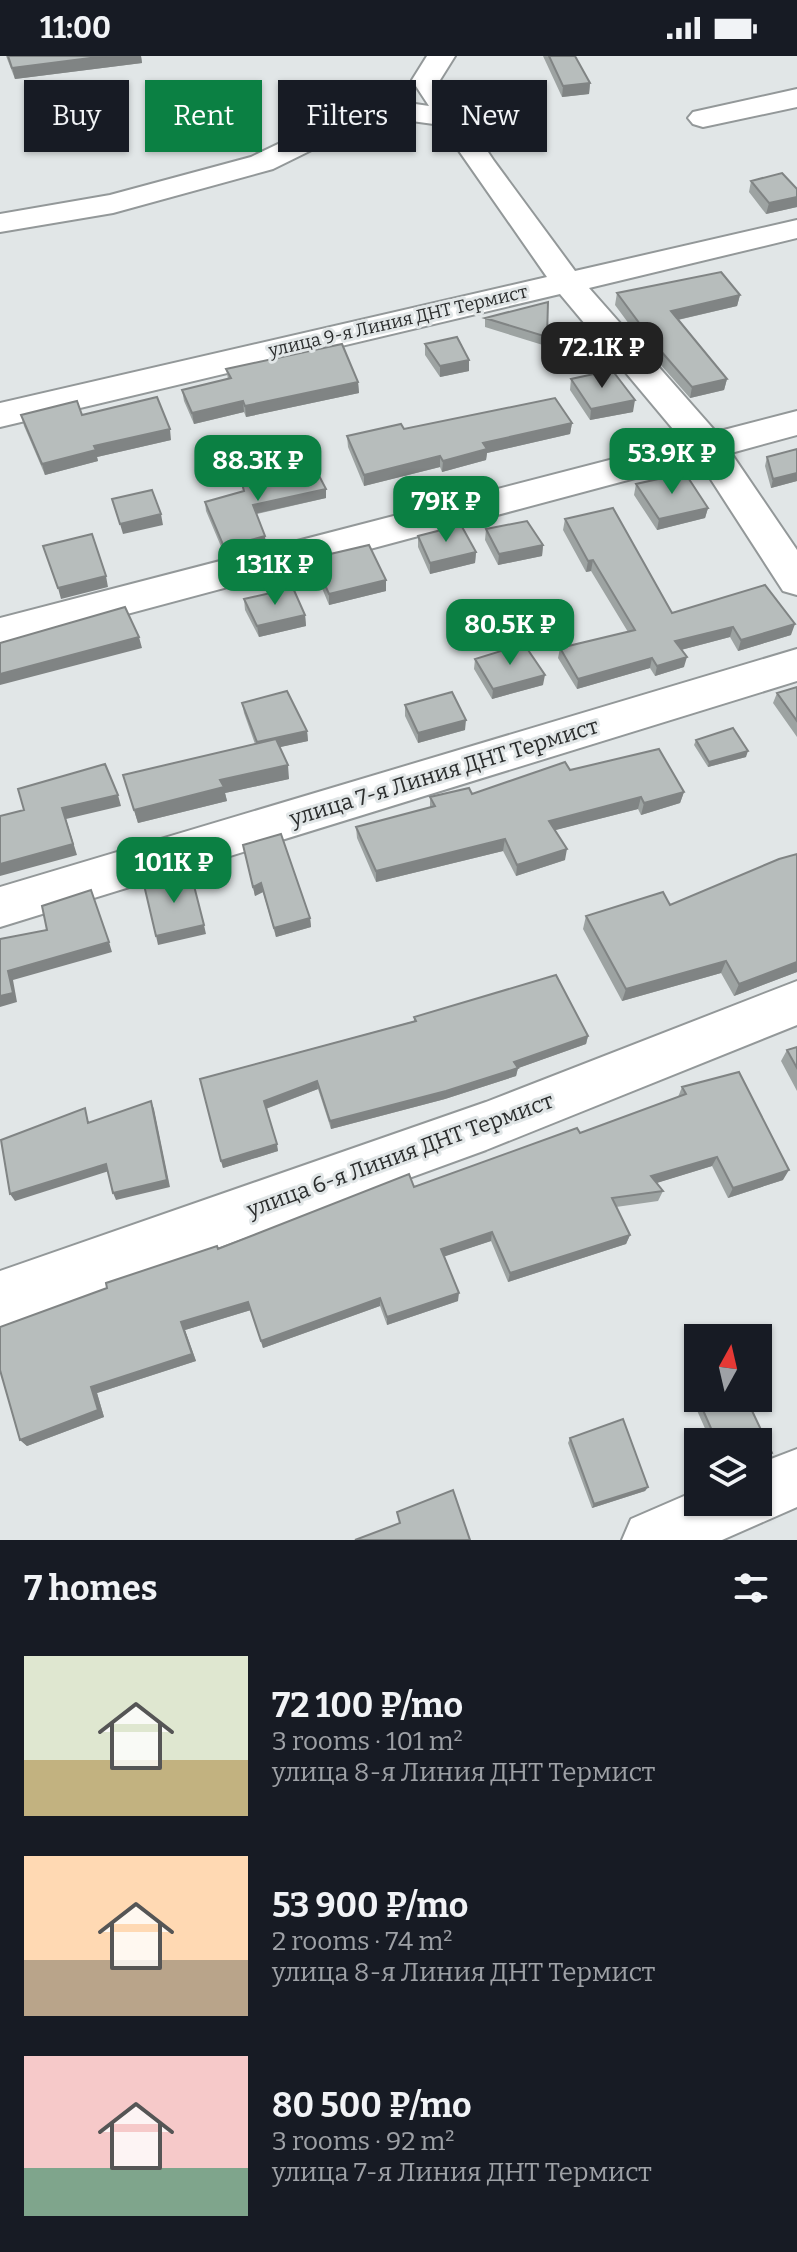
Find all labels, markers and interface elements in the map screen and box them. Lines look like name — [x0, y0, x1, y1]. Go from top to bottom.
text: 11:00 — [40, 10, 111, 46]
chip: Buy — [24, 80, 129, 152]
chip: Rent — [145, 80, 262, 152]
chip: Filters — [278, 80, 416, 152]
chip: New — [432, 80, 547, 152]
street label: улица 9-я Линия ДНТ Термист — [265, 280, 530, 362]
pin: 72.1K ₽ — [528, 322, 676, 390]
text: 72.1K ₽ — [559, 332, 645, 363]
pin: 53.9K ₽ — [598, 428, 746, 496]
pin: 88.3K ₽ — [184, 435, 332, 503]
text: 53.9K ₽ — [628, 438, 716, 469]
text: 88.3K ₽ — [212, 445, 304, 476]
pin: 79K ₽ — [390, 476, 502, 544]
text: 79K ₽ — [411, 486, 481, 517]
pin: 131K ₽ — [210, 539, 340, 607]
text: 131K ₽ — [236, 549, 314, 580]
pin: 80.5K ₽ — [436, 599, 584, 667]
text: 80.5K ₽ — [464, 609, 556, 640]
street label: улица 7-я Линия ДНТ Термист — [285, 712, 602, 832]
pin: 101K ₽ — [109, 837, 239, 905]
text: 101K ₽ — [134, 847, 214, 878]
street label: улица 6-я Линия ДНТ Термист — [242, 1087, 557, 1223]
north arrow — [684, 1324, 772, 1412]
map controls — [684, 1324, 772, 1516]
button: layers — [684, 1428, 772, 1516]
icon: filters — [729, 1566, 773, 1610]
text: 7 homes — [24, 1568, 157, 1609]
text: 72 100 ₽/mo — [272, 1685, 463, 1726]
icon: home — [88, 1688, 184, 1784]
text: 3 rooms · 101 m² — [272, 1726, 463, 1757]
text: улица 8-я Линия ДНТ Термист — [272, 1757, 655, 1788]
text: 53 900 ₽/mo — [272, 1885, 468, 1926]
icon: home — [88, 1888, 184, 1984]
text: 2 rooms · 74 m² — [272, 1926, 452, 1957]
text: улица 8-я Линия ДНТ Термист — [272, 1957, 655, 1988]
text: 80 500 ₽/mo — [272, 2085, 472, 2126]
icon: home — [88, 2088, 184, 2184]
text: 3 rooms · 92 m² — [272, 2126, 455, 2157]
text: улица 7-я Линия ДНТ Термист — [272, 2157, 652, 2188]

